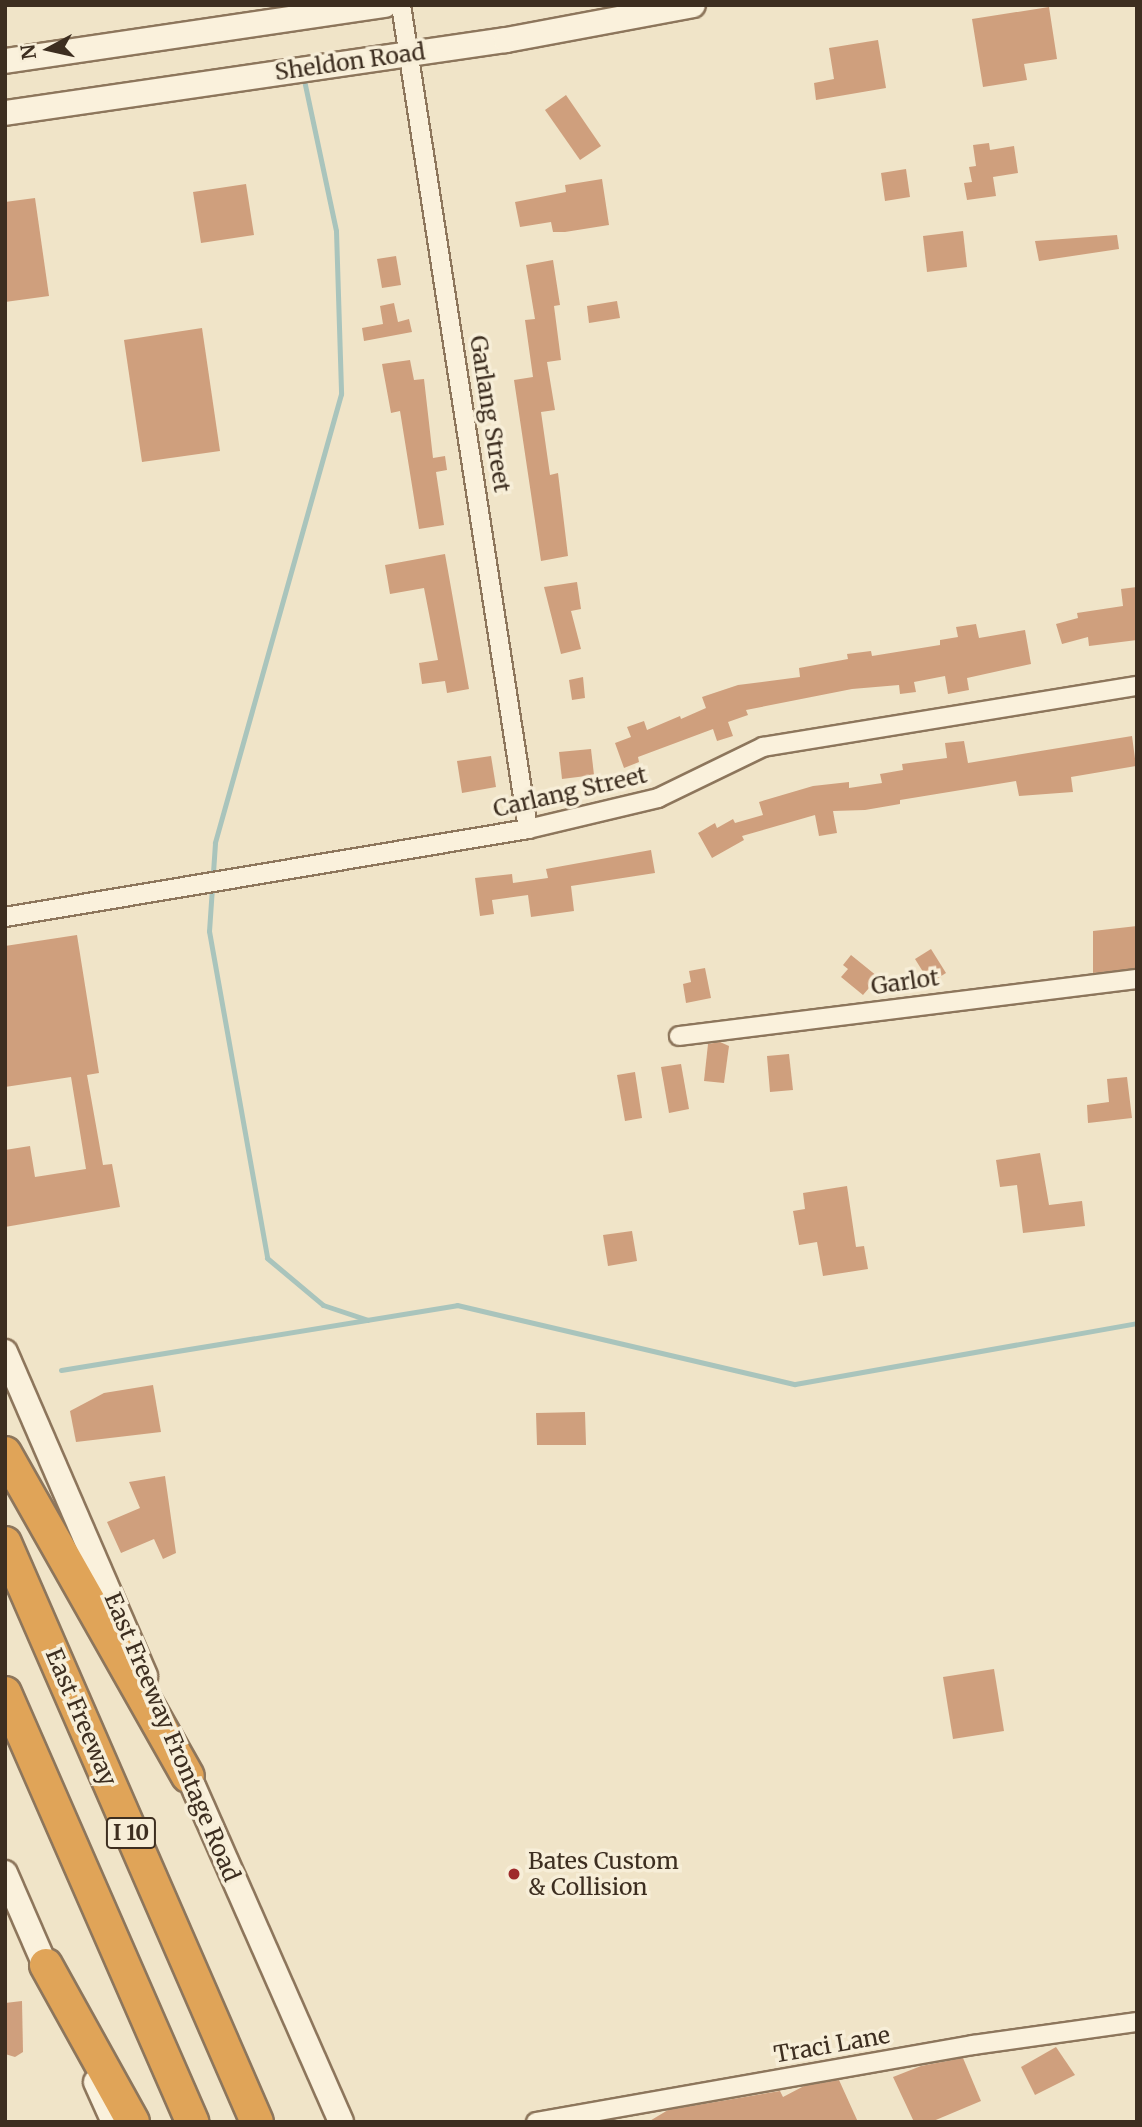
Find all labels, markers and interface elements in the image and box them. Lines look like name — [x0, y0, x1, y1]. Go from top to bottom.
north arrow — [14, 14, 84, 84]
street label: Sheldon Road — [273, 38, 427, 86]
text: N — [15, 43, 41, 61]
street label: Garlang Street — [464, 334, 516, 494]
street label: Carlang Street — [490, 761, 650, 823]
street label: Garlot — [869, 964, 941, 1000]
street label: East Freeway Frontage Road — [98, 1588, 246, 1886]
street label: East Freeway — [40, 1644, 122, 1790]
road number: I 10 — [105, 1815, 157, 1850]
place label: Bates Custom & Collision — [528, 1847, 679, 1901]
marker: Bates Custom & Collision — [506, 1866, 522, 1882]
street label: Traci Lane — [772, 2021, 892, 2069]

